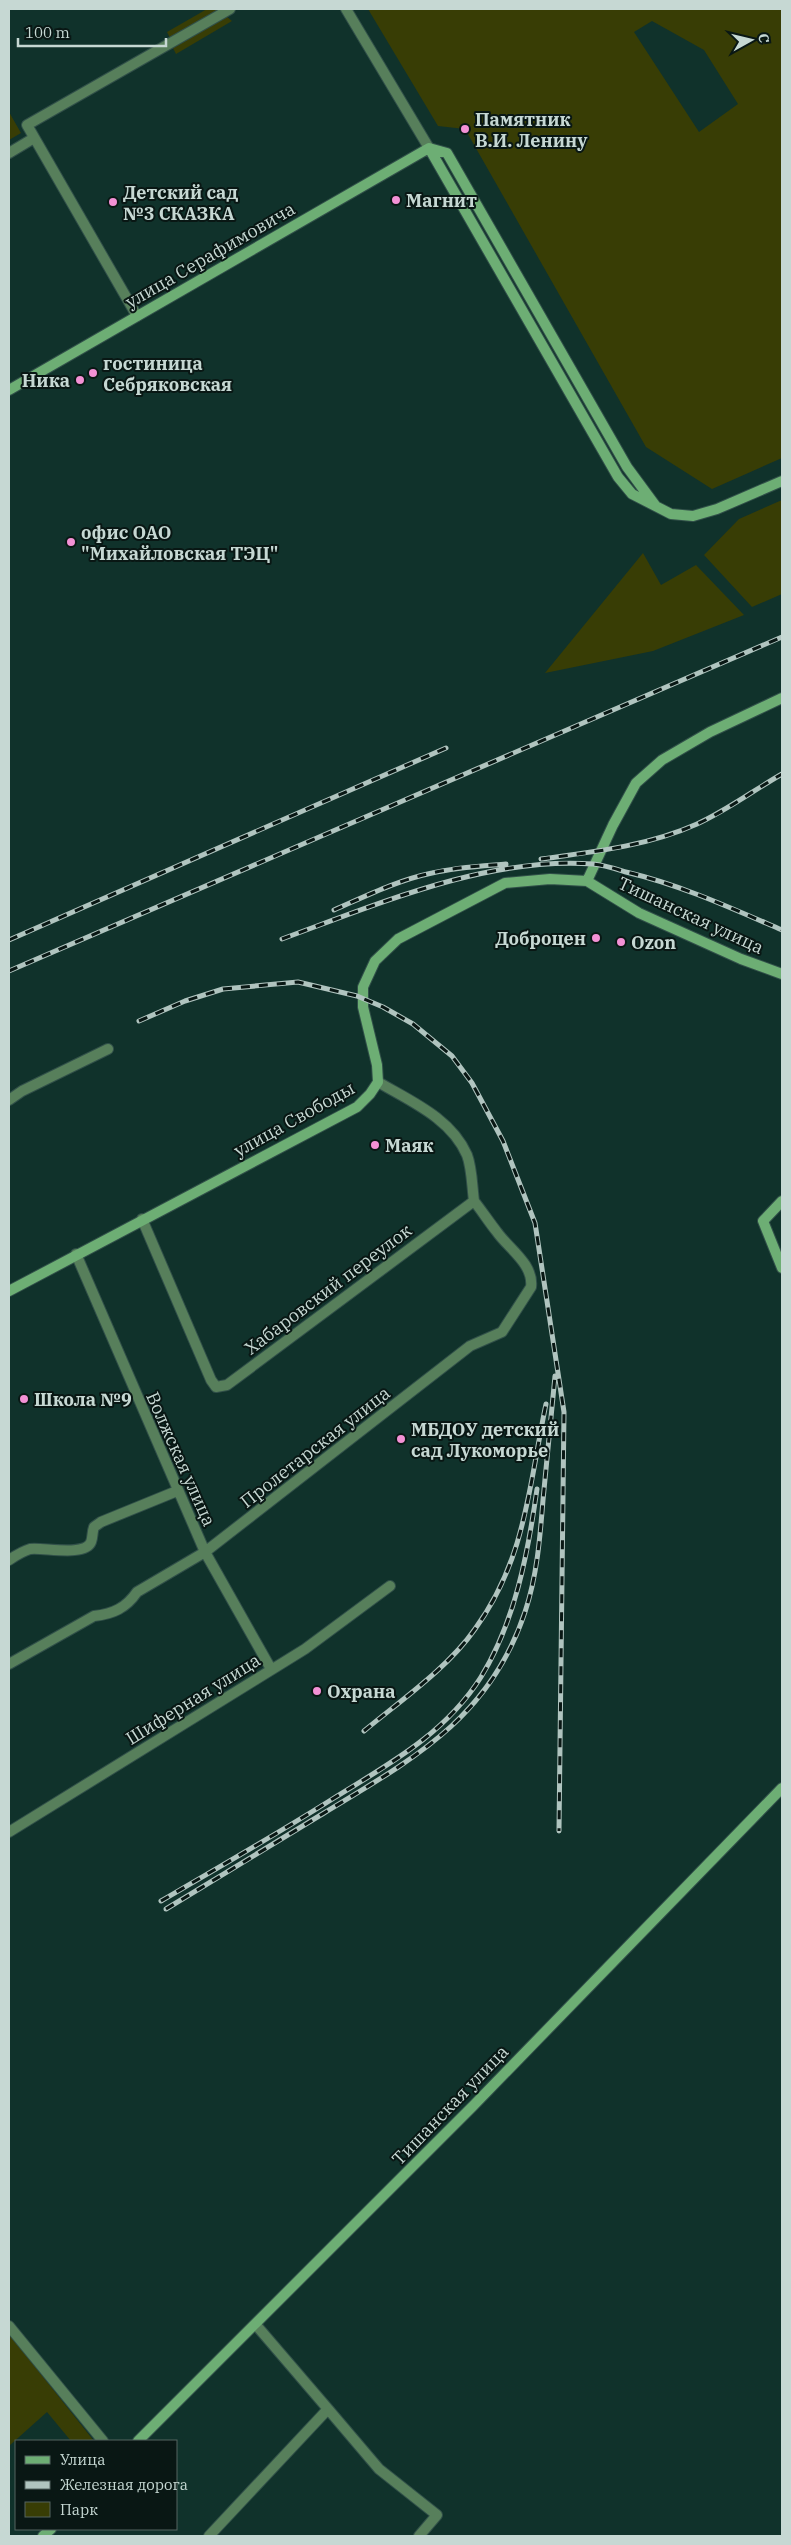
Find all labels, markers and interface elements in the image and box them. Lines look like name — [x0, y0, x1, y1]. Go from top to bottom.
scale bar — [18, 15, 165, 47]
north arrow — [726, 15, 776, 65]
text: 100 m — [25, 23, 70, 42]
text: С — [754, 32, 773, 44]
place label: Памятник В.И. Ленину — [475, 108, 588, 152]
marker: Памятник В.И. Ленину — [459, 123, 471, 135]
place label: Детский сад №3 СКАЗКА — [123, 181, 239, 225]
place label: Магнит — [406, 189, 477, 212]
marker: Магнит — [390, 194, 402, 206]
marker: Детский сад №3 СКАЗКА — [107, 196, 119, 208]
street label: улица Серафимовича — [121, 197, 299, 313]
place label: гостиница Себряковская — [103, 352, 232, 396]
marker: гостиница Себряковская — [87, 367, 99, 379]
place label: Ника — [22, 369, 70, 392]
marker: Ника — [74, 374, 86, 386]
place label: офис ОАО "Михайловская ТЭЦ" — [81, 521, 278, 565]
marker: офис ОАО "Михайловская ТЭЦ" — [65, 536, 77, 548]
street label: Тишанская улица — [614, 871, 768, 959]
place label: Доброцен — [495, 927, 586, 950]
place label: Ozon — [631, 931, 676, 954]
marker: Доброцен — [590, 932, 602, 944]
marker: Ozon — [615, 936, 627, 948]
street label: улица Свободы — [229, 1076, 359, 1162]
place label: Mаяк — [385, 1134, 434, 1157]
marker: Mаяк — [369, 1139, 381, 1151]
street label: Хабаровский переулок — [240, 1218, 417, 1359]
street label: Пролетарская улица — [235, 1381, 395, 1513]
place label: Школа №9 — [34, 1388, 132, 1411]
street label: Волжская улица — [141, 1388, 221, 1530]
marker: Школа №9 — [18, 1393, 30, 1405]
place label: МБДОУ детский сад Лукоморье — [411, 1418, 559, 1462]
marker: МБДОУ детский сад Лукоморье — [395, 1433, 407, 1445]
street label: Шиферная улица — [121, 1648, 265, 1750]
place label: Охрана — [327, 1680, 396, 1703]
marker: Охрана — [311, 1685, 323, 1697]
street label: Тишанская улица — [387, 2040, 513, 2170]
legend — [15, 2440, 178, 2530]
text: Улица — [60, 2450, 105, 2469]
text: Железная дорога — [60, 2475, 188, 2494]
text: Парк — [60, 2500, 98, 2519]

